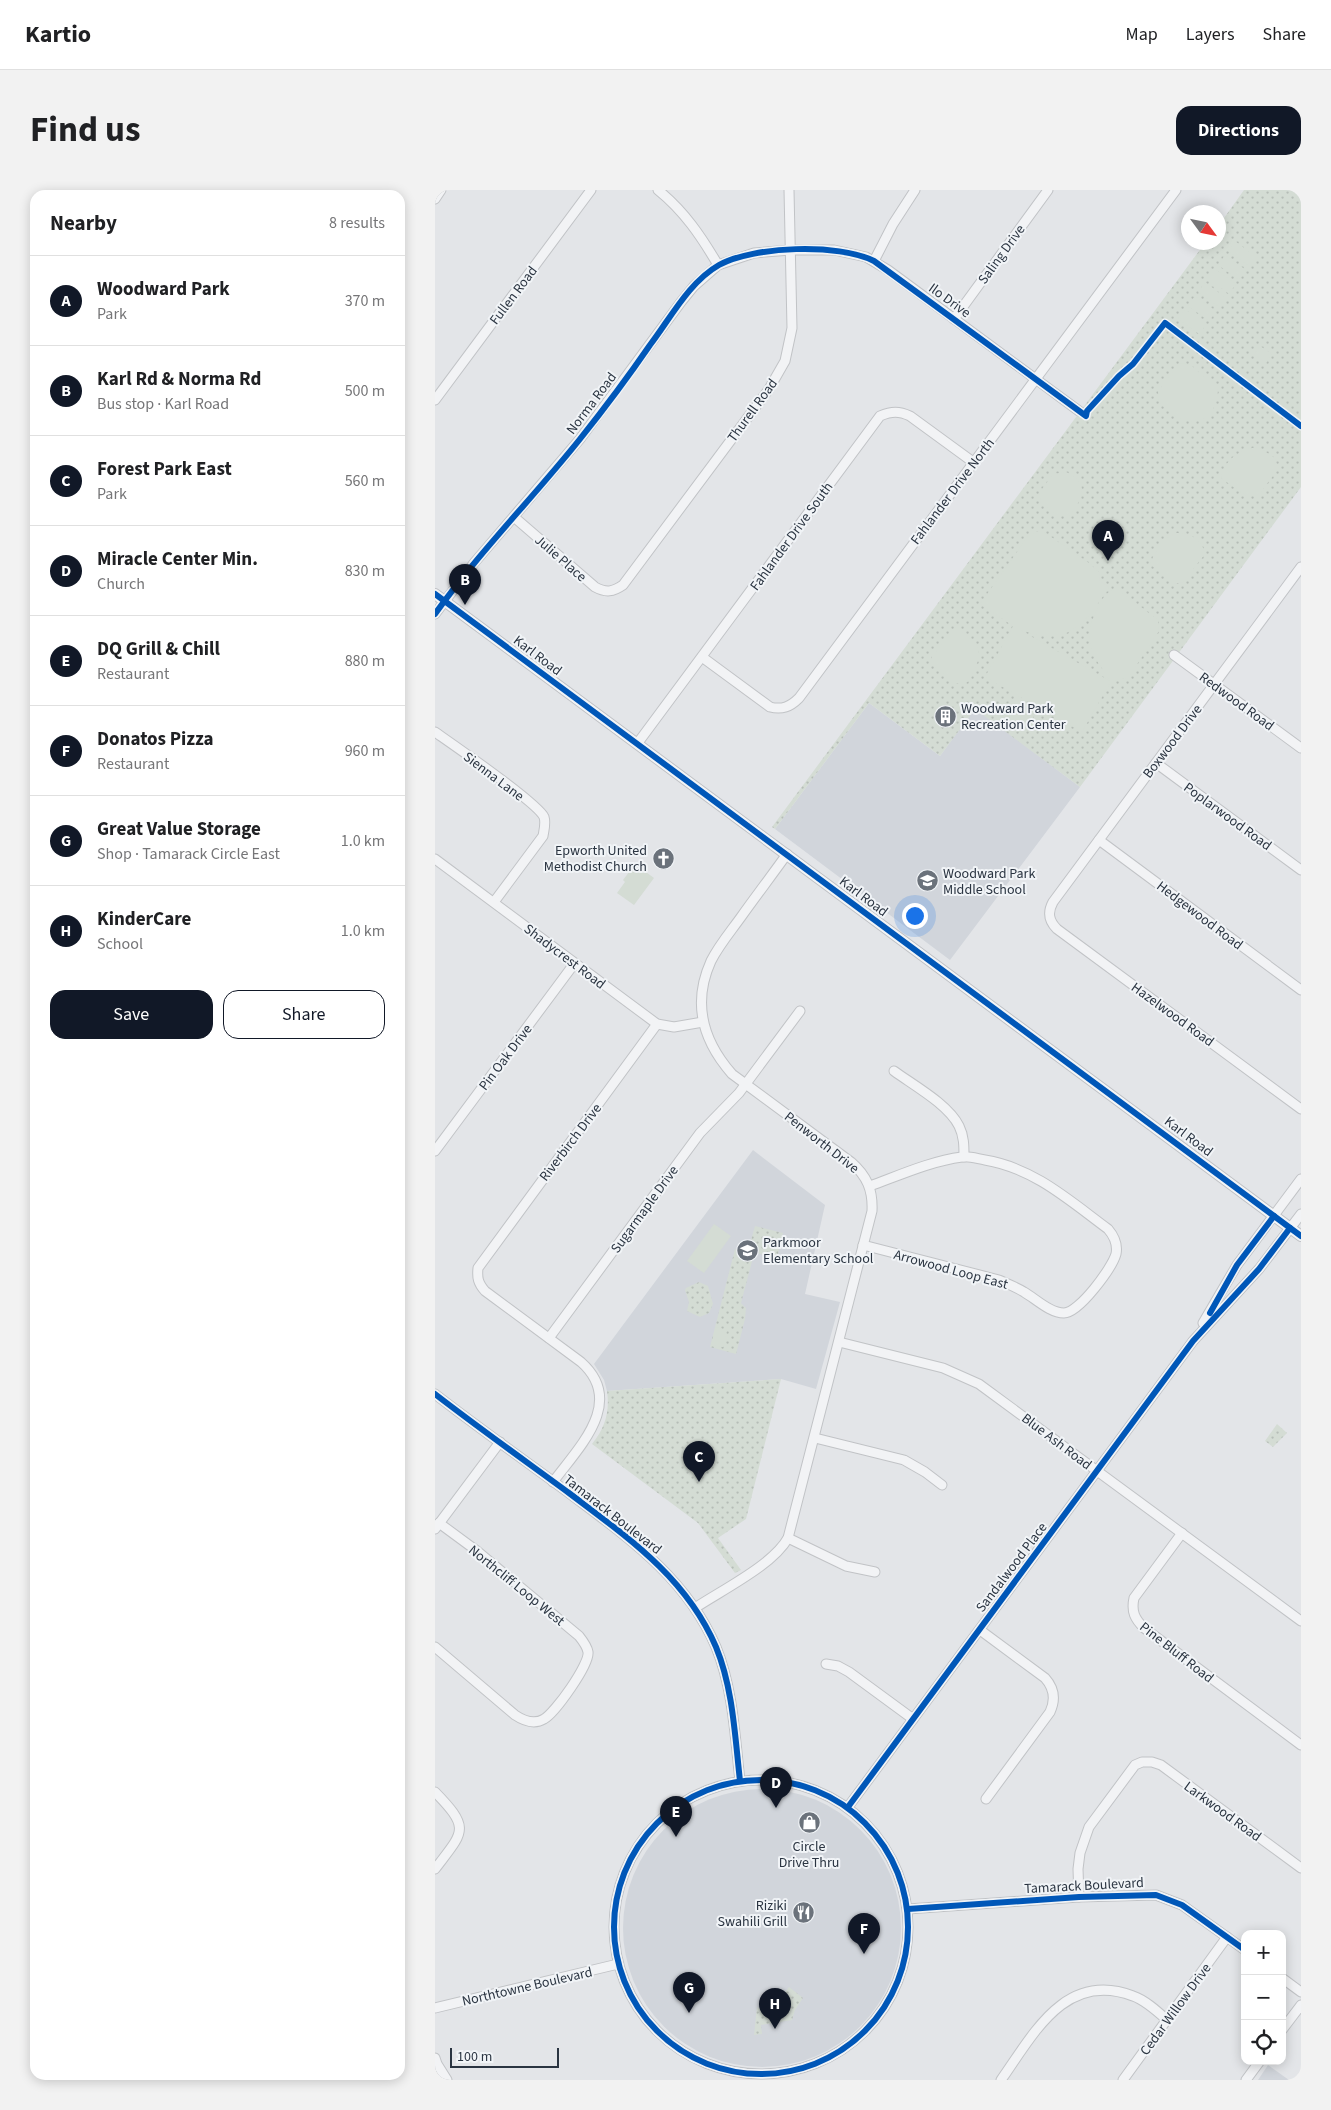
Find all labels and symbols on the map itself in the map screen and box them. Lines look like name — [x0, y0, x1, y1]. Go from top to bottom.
north arrow — [1181, 205, 1226, 250]
street label: Saling Drive — [973, 221, 1030, 289]
street label: Fullen Road — [485, 262, 543, 329]
street label: Ilo Drive — [924, 279, 975, 323]
street label: Norma Road — [562, 368, 622, 439]
street label: Thurell Road — [723, 375, 783, 447]
street label: Fahlander Drive North — [906, 434, 1000, 549]
street label: Fahlander Drive South — [746, 478, 838, 595]
pin: A — [1092, 520, 1124, 561]
street label: Julie Place — [530, 531, 591, 587]
pin: B — [449, 564, 481, 605]
street label: Karl Road — [509, 631, 566, 681]
street label: Redwood Road — [1195, 668, 1278, 736]
place label: Woodward Park Recreation Center — [961, 699, 1066, 735]
street label: Boxwood Drive — [1138, 700, 1207, 783]
building icon: Woodward Park Recreation Center — [933, 704, 957, 728]
street label: Sienna Lane — [459, 747, 528, 806]
street label: Poplarwood Road — [1179, 778, 1276, 856]
place label: Epworth United Methodist Church — [544, 841, 647, 877]
church icon: Epworth United Methodist Church — [651, 846, 675, 870]
place label: Woodward Park Middle School — [943, 864, 1035, 900]
school or university icon: Woodward Park Middle School — [915, 869, 939, 893]
street label: Karl Road — [835, 872, 892, 922]
street label: Hedgewood Road — [1152, 877, 1247, 955]
your location — [902, 903, 928, 929]
street label: Shadycrest Road — [519, 919, 609, 994]
street label: Hazelwood Road — [1127, 978, 1218, 1052]
street label: Pin Oak Drive — [474, 1020, 537, 1095]
street label: Riverbirch Drive — [535, 1100, 607, 1186]
street label: Penworth Drive — [780, 1107, 863, 1178]
street label: Karl Road — [1160, 1112, 1217, 1162]
street label: Sugarmaple Drive — [606, 1162, 683, 1258]
place label: Parkmoor Elementary School — [763, 1233, 874, 1269]
school or university icon: Parkmoor Elementary School — [735, 1238, 759, 1262]
street label: Arrowood Loop East — [891, 1245, 1010, 1295]
street label: Blue Ash Road — [1017, 1409, 1096, 1475]
pin: C — [683, 1441, 715, 1482]
street label: Tamarack Boulevard — [559, 1470, 666, 1560]
street label: Sandalwood Place — [971, 1518, 1052, 1617]
street label: Northcliff Loop West — [464, 1541, 569, 1631]
street label: Pine Bluff Road — [1135, 1617, 1218, 1688]
pin: D — [760, 1767, 792, 1808]
street label: Larkwood Road — [1180, 1777, 1265, 1847]
pin: E — [660, 1796, 692, 1837]
shop icon: Circle Drive Thru — [797, 1811, 821, 1835]
place label: Circle Drive Thru — [779, 1837, 839, 1873]
street label: Tamarack Boulevard — [1024, 1873, 1144, 1899]
place label: Riziki Swahili Grill — [718, 1896, 787, 1932]
restaurant icon: Riziki Swahili Grill — [791, 1901, 815, 1925]
pin: F — [848, 1913, 880, 1954]
street label: Cedar Willow Drive — [1135, 1959, 1216, 2060]
street label: Northtowne Boulevard — [460, 1962, 594, 2012]
pin: G — [673, 1972, 705, 2013]
pin: H — [759, 1988, 791, 2029]
scale bar — [450, 2045, 559, 2068]

